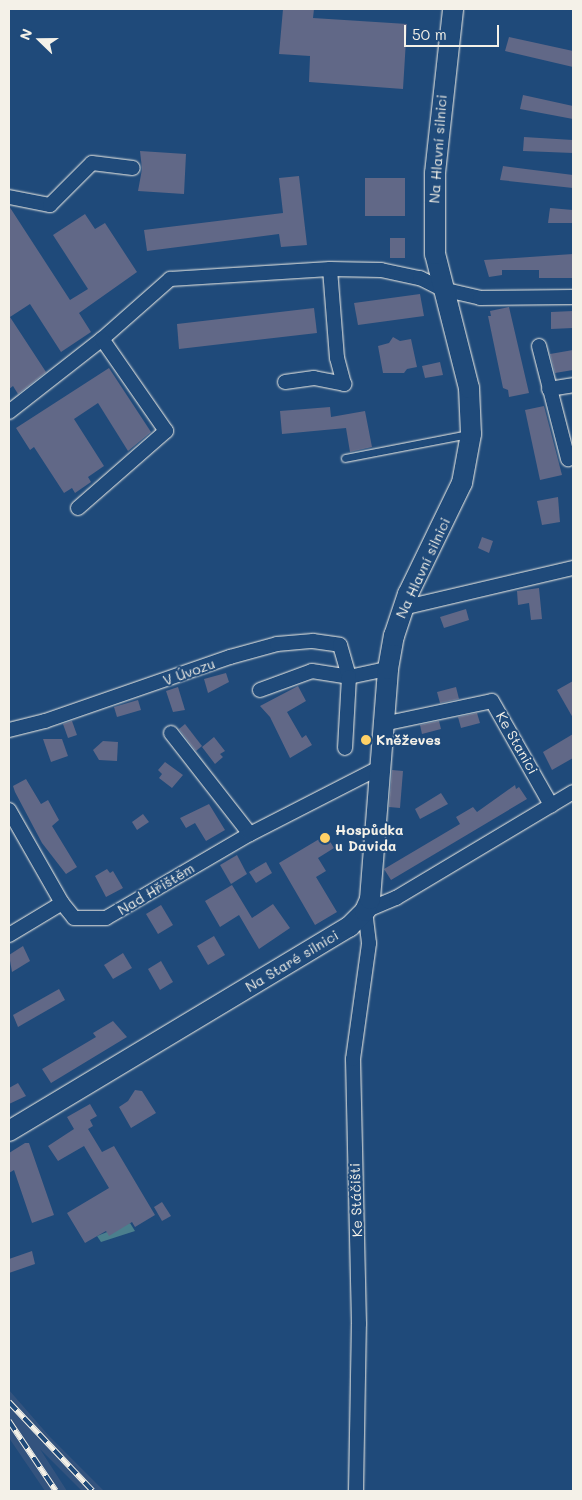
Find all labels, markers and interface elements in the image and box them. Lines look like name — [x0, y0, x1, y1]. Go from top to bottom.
north arrow — [15, 15, 65, 65]
scale bar — [407, 15, 502, 47]
text: 50 m — [412, 24, 447, 44]
text: N — [15, 26, 36, 43]
street label: Na Hlavní silnici — [426, 94, 450, 204]
street label: Na Hlavní silnici — [392, 515, 454, 621]
street label: V Úvozu — [161, 655, 217, 689]
street label: Ke Stanici — [492, 709, 542, 777]
place label: Kněževes — [376, 732, 441, 748]
marker: Kněževes — [360, 734, 372, 746]
place label: Hospůdka u Davida — [335, 822, 404, 854]
marker: Hospůdka u Davida — [319, 832, 331, 844]
street label: Nad Hřištěm — [115, 860, 197, 918]
street label: Na Staré silnici — [242, 927, 342, 995]
street label: Ke Stáčišti — [346, 1163, 366, 1237]

